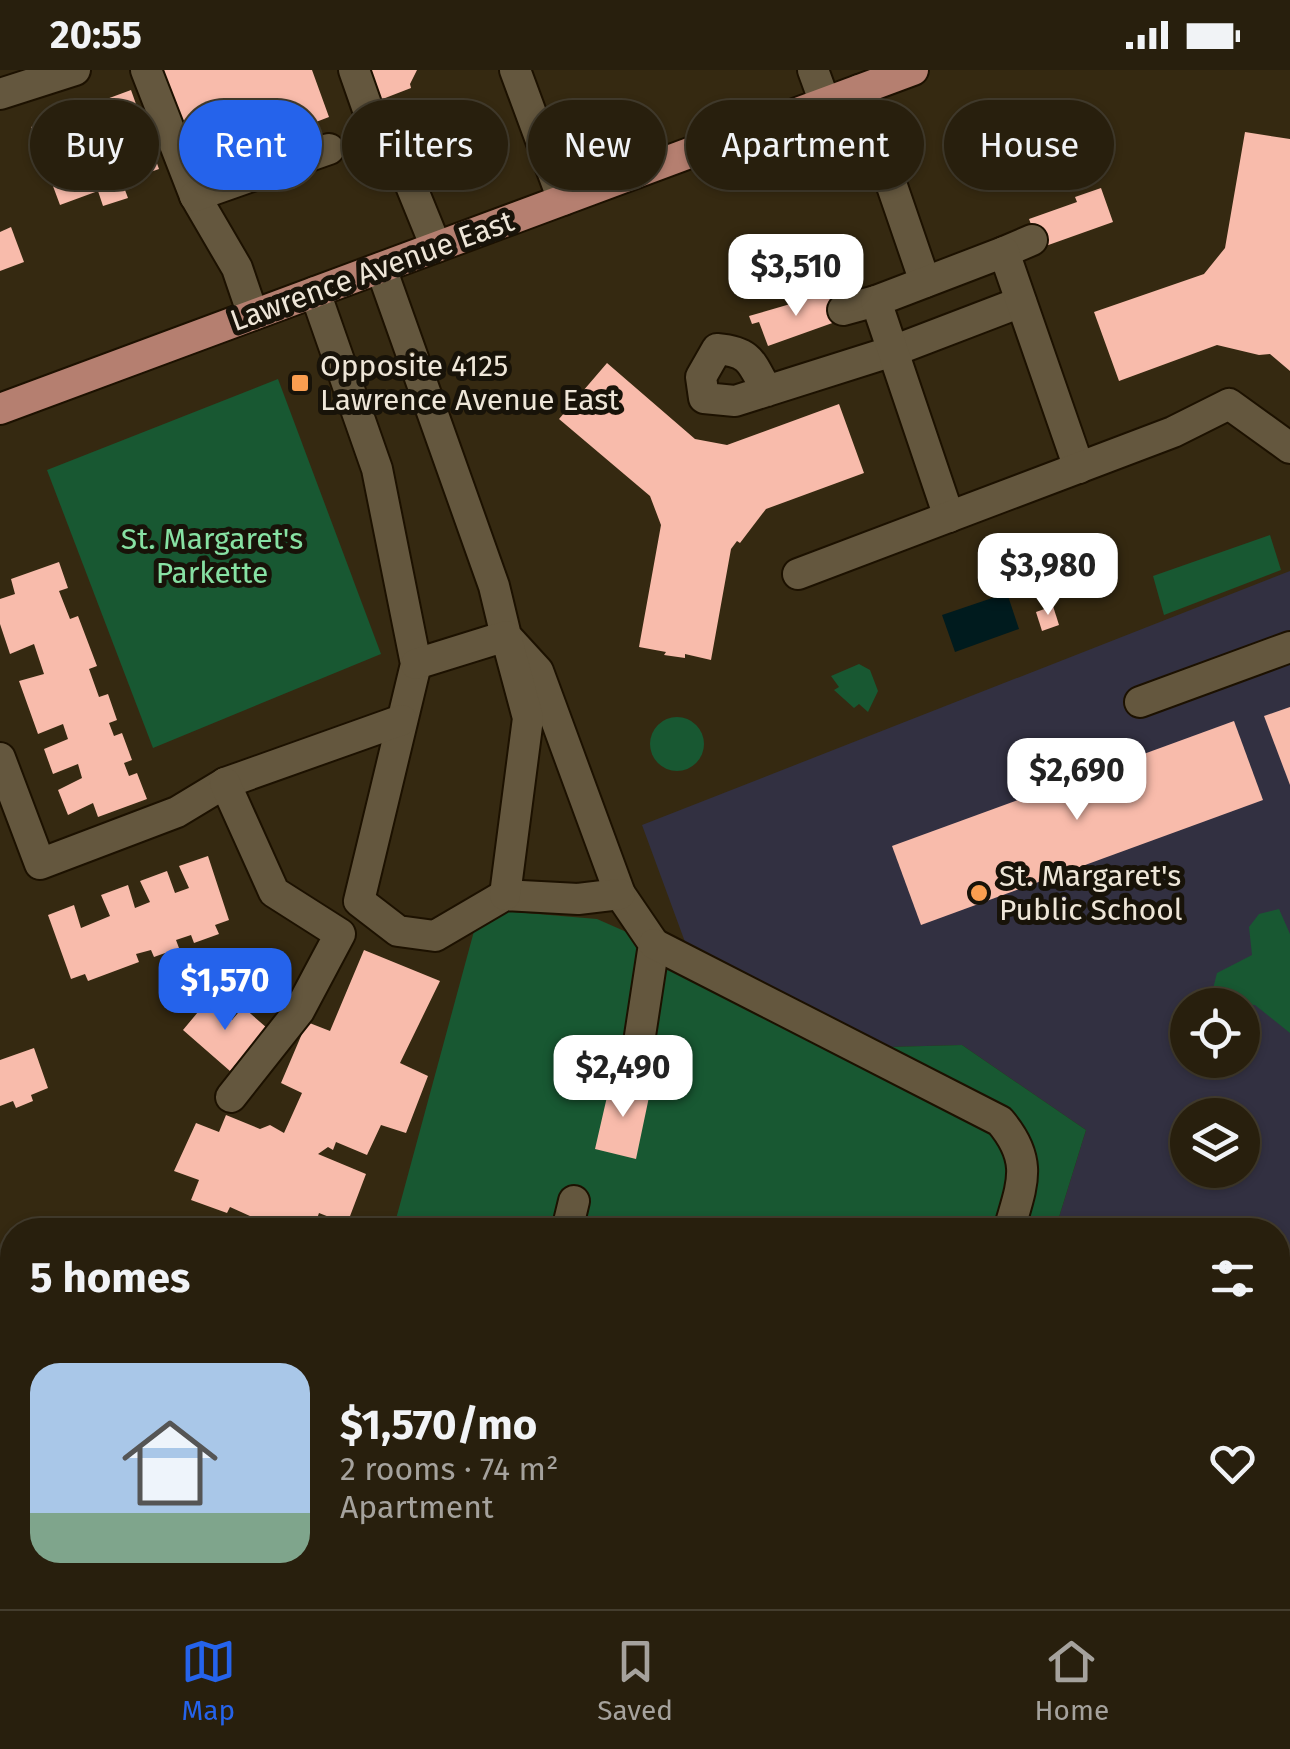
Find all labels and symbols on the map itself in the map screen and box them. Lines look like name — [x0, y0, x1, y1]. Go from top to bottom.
street label: Lawrence Avenue East — [225, 203, 519, 339]
pin: $3,510 — [715, 234, 877, 319]
place label: Opposite 4125 Lawrence Avenue East — [320, 348, 619, 418]
marker: Opposite 4125 Lawrence Avenue East — [289, 372, 311, 394]
park label: St. Margaret's Parkette — [121, 521, 303, 591]
pin: $3,980 — [967, 533, 1129, 618]
pin: $2,690 — [996, 738, 1158, 823]
place label: St. Margaret's Public School — [999, 858, 1183, 928]
marker: St. Margaret's Public School — [968, 882, 990, 904]
pin: $1,570 — [144, 948, 306, 1033]
pin: $2,490 — [542, 1035, 704, 1120]

